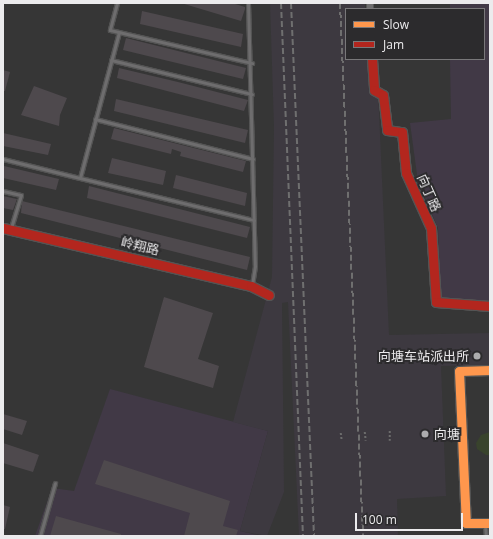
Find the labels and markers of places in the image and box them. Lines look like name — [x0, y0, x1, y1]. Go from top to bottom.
place label: 向塘车站派出所 — [378, 348, 469, 364]
marker: 向塘车站派出所 — [472, 351, 482, 361]
place label: 向塘 — [434, 426, 460, 442]
marker: 向塘 — [419, 428, 431, 440]

